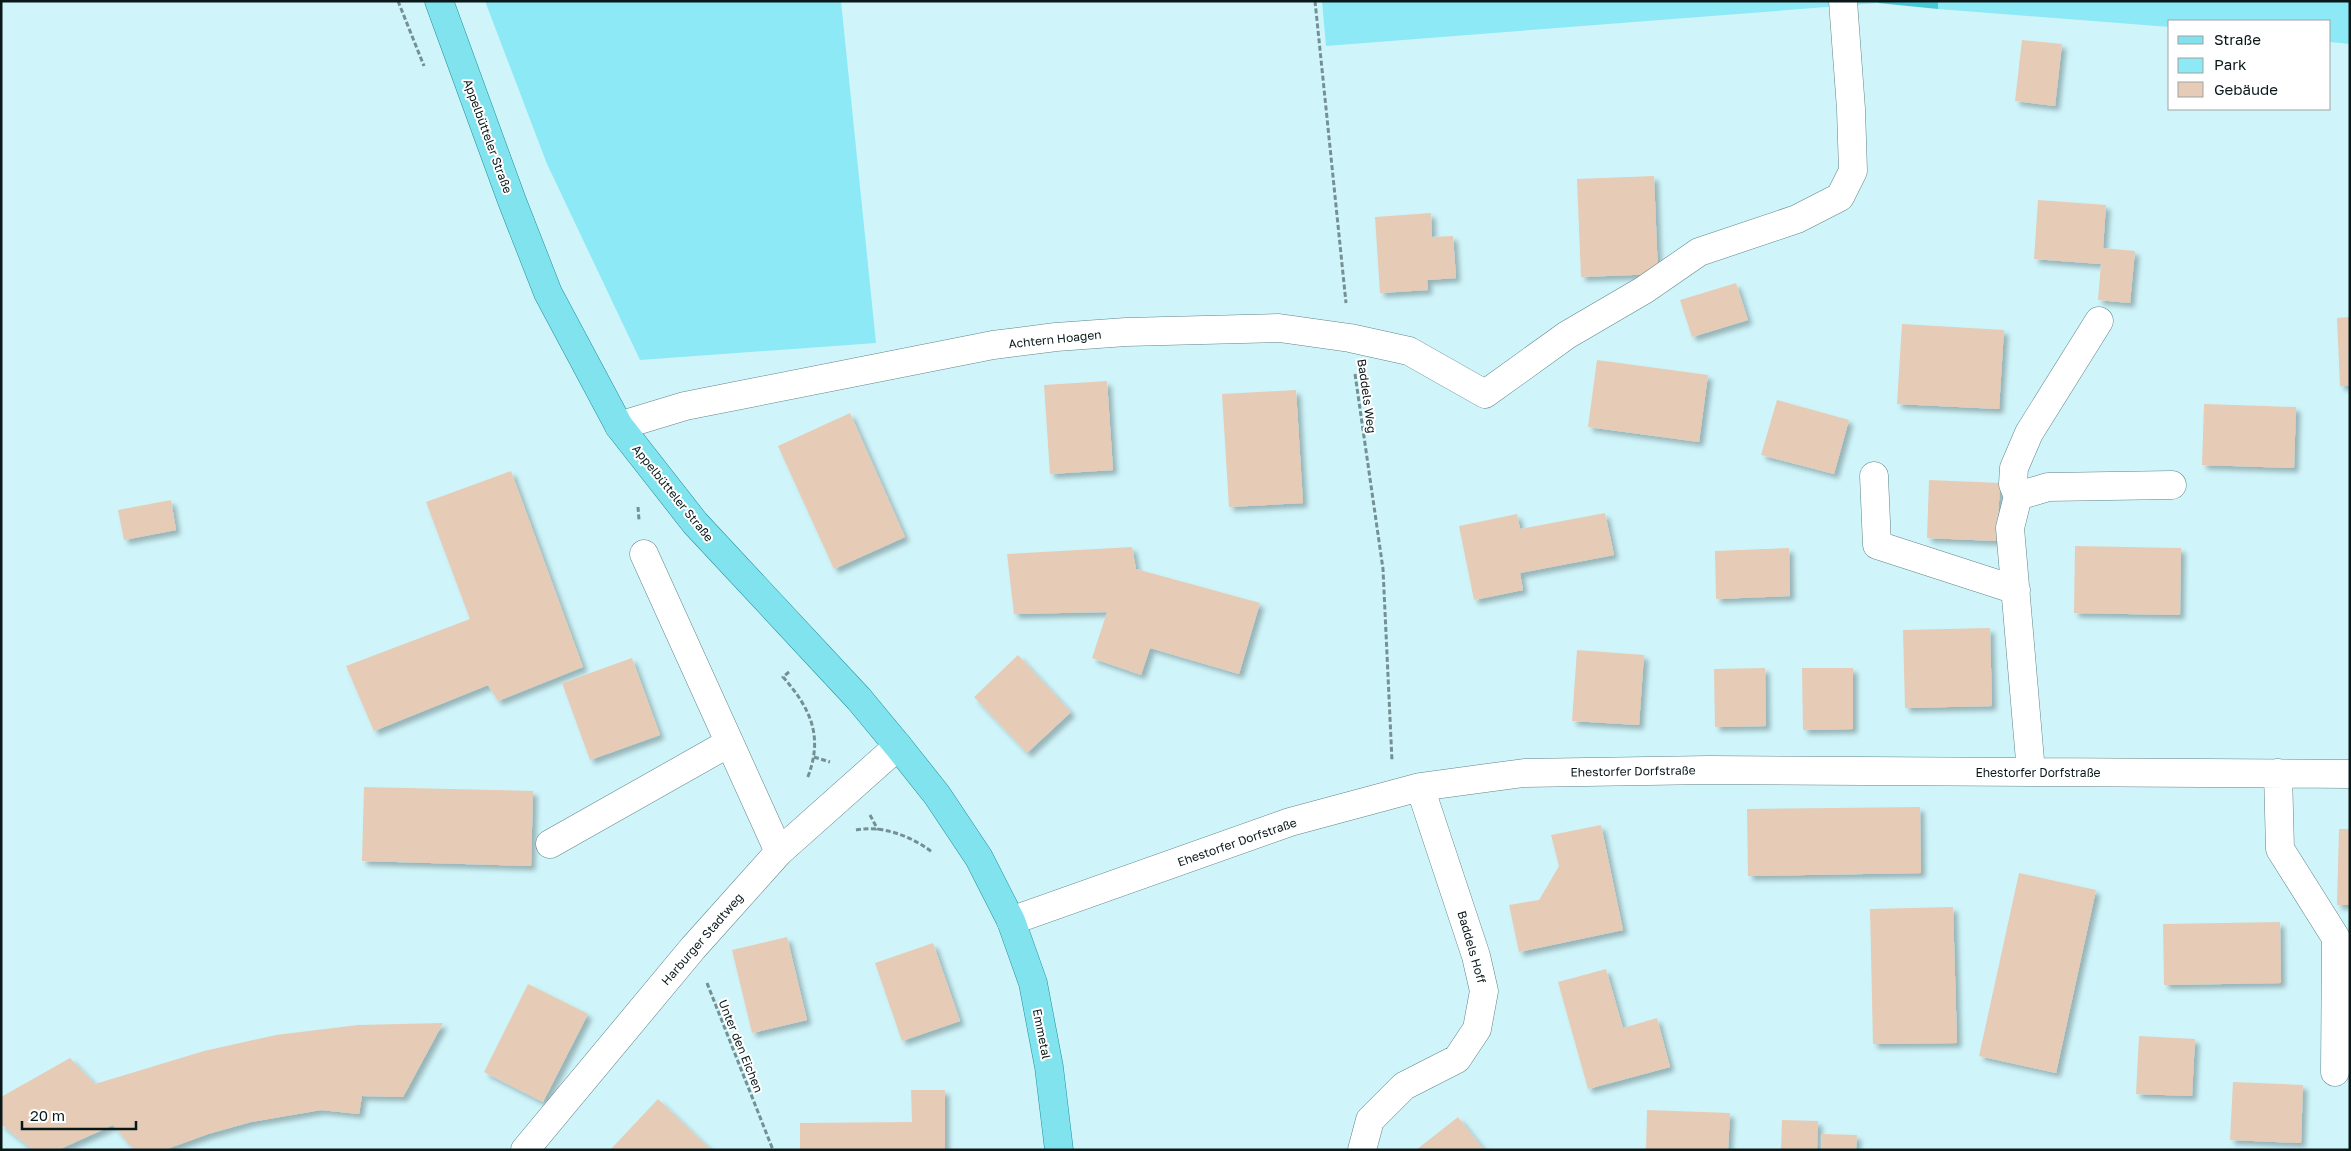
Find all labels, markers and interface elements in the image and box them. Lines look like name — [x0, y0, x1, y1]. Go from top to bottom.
legend — [2168, 20, 2331, 110]
text: Straße — [2214, 30, 2261, 48]
text: Park — [2214, 55, 2247, 73]
street label: Appelbütteler Straße — [460, 77, 516, 195]
text: Gebäude — [2214, 80, 2278, 98]
street label: Achtern Hoagen — [1008, 327, 1102, 351]
street label: Baddels Weg — [1354, 358, 1380, 434]
street label: Appelbütteler Straße — [629, 441, 717, 545]
street label: Ehestorfer Dorfstraße — [1570, 762, 1696, 780]
street label: Ehestorfer Dorfstraße — [1975, 765, 2101, 780]
street label: Ehestorfer Dorfstraße — [1175, 815, 1299, 869]
street label: Harburger Stadtweg — [658, 890, 746, 988]
street label: Baddels Hoff — [1454, 909, 1490, 986]
street label: Unter den Eichen — [716, 997, 766, 1095]
street label: Emmetal — [1030, 1008, 1054, 1061]
scale bar — [22, 1098, 136, 1130]
text: 20 m — [30, 1106, 65, 1124]

